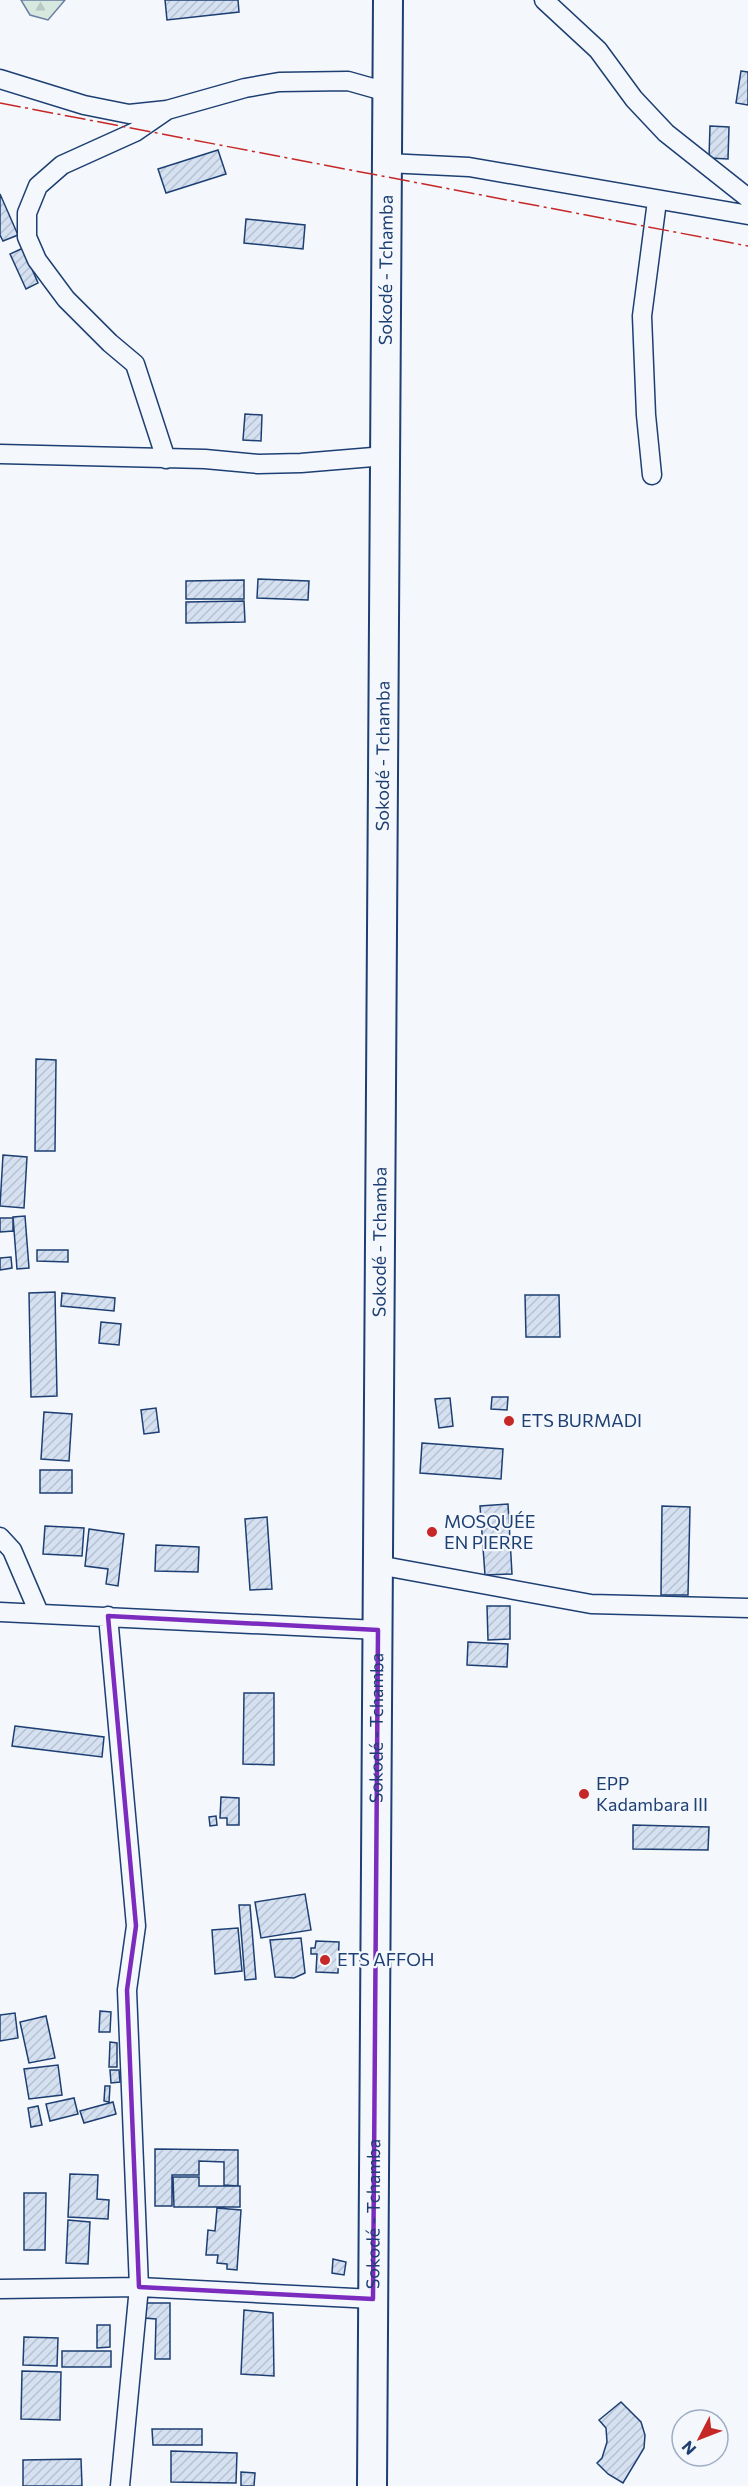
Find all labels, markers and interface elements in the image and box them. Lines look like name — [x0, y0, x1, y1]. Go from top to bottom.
street label: Sokodé - Tchamba — [374, 195, 397, 345]
street label: Sokodé - Tchamba — [371, 681, 394, 831]
street label: Sokodé - Tchamba — [368, 1167, 390, 1317]
place label: ETS BURMADI — [521, 1409, 642, 1431]
marker: ETS BURMADI — [502, 1414, 516, 1428]
place label: MOSQUÉE EN PIERRE — [444, 1510, 535, 1553]
marker: MOSQUÉE EN PIERRE — [425, 1525, 439, 1539]
street label: Sokodé - Tchamba — [364, 1653, 387, 1803]
place label: EPP Kadambara III — [596, 1772, 708, 1815]
marker: EPP Kadambara III — [577, 1787, 591, 1801]
place label: ETS AFFOH — [337, 1948, 435, 1970]
marker: ETS AFFOH — [318, 1953, 332, 1967]
street label: Sokodé - Tchamba — [361, 2139, 384, 2289]
north arrow — [670, 2408, 730, 2468]
text: N — [677, 2438, 700, 2459]

